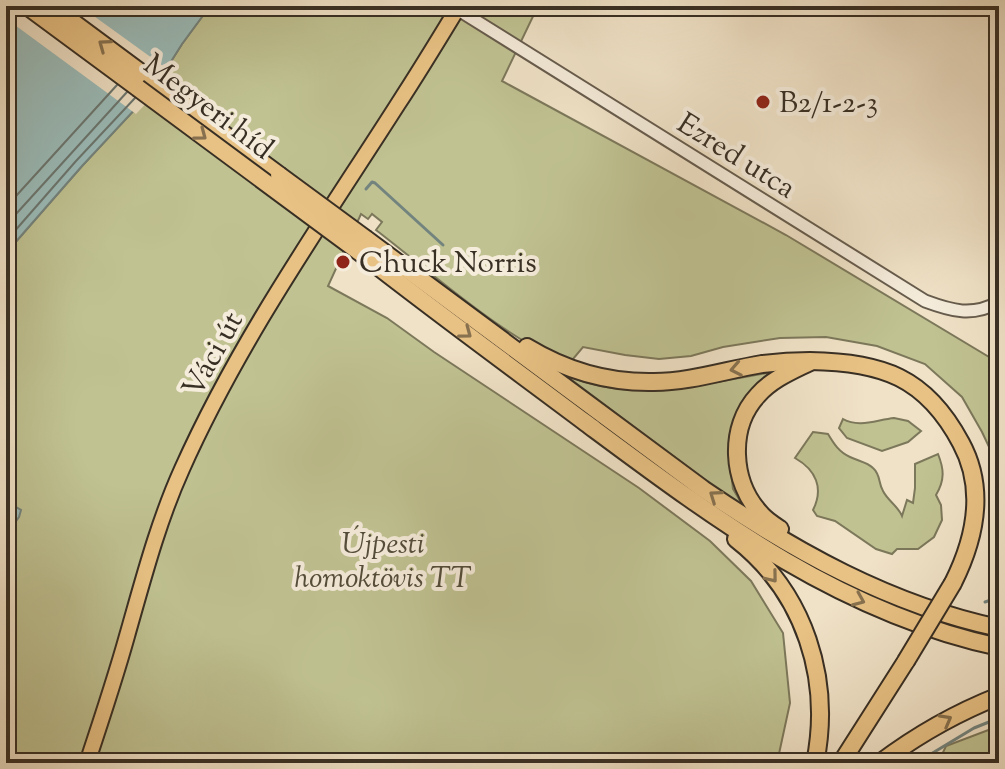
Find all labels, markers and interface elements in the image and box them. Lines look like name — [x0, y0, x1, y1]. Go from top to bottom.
one-way arrow — [99, 40, 113, 55]
street label: Megyeri híd — [133, 45, 282, 171]
place label: B2/1-2-3 — [779, 83, 878, 126]
marker: B2/1-2-3 — [754, 93, 772, 111]
street label: Ezred utca — [668, 104, 804, 211]
one-way arrow — [192, 125, 206, 139]
place label: Chuck Norris — [359, 243, 537, 286]
marker: Chuck Norris — [334, 253, 352, 271]
street label: Váci út — [173, 305, 255, 406]
one-way arrow — [457, 324, 471, 338]
one-way arrow — [729, 360, 742, 377]
one-way arrow — [709, 491, 723, 506]
park label: Újpesti homoktövis TT — [294, 524, 472, 601]
one-way arrow — [762, 568, 777, 582]
one-way arrow — [851, 591, 865, 607]
one-way arrow — [938, 715, 952, 730]

